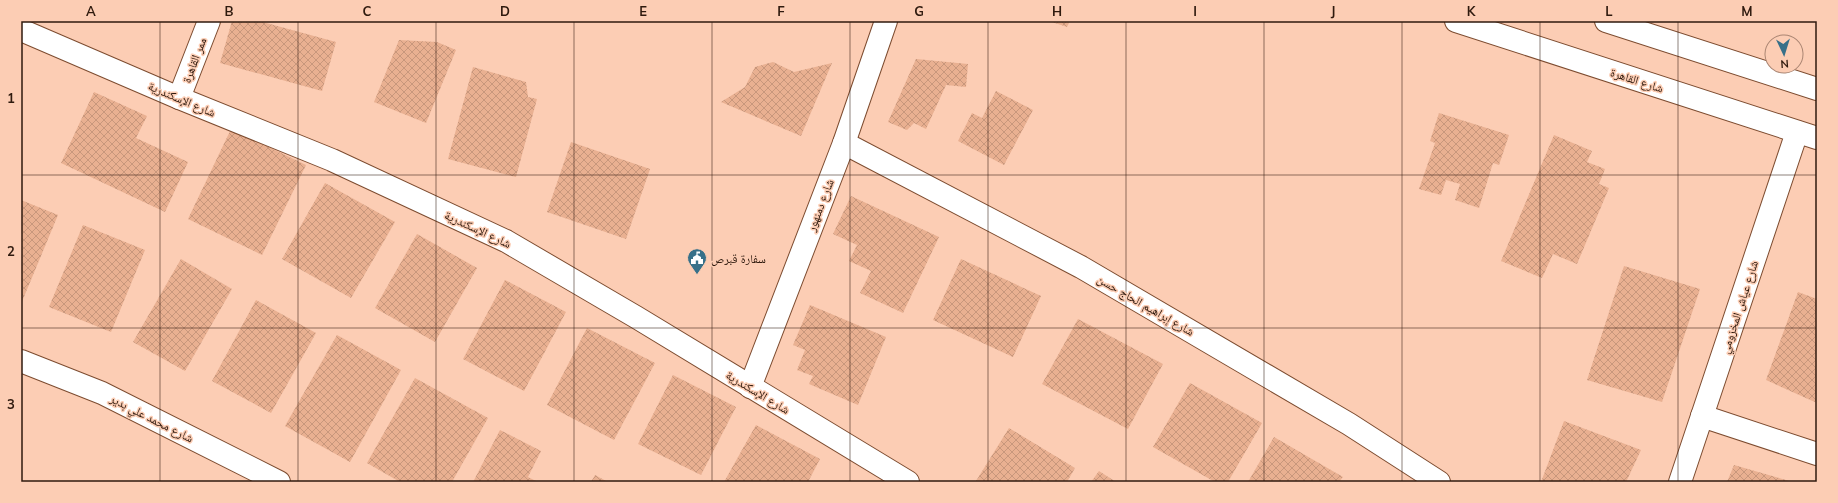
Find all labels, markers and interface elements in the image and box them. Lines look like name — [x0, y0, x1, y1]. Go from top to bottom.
text: A — [86, 3, 96, 19]
text: B — [225, 3, 234, 19]
text: C — [363, 3, 372, 19]
text: D — [500, 3, 510, 19]
text: E — [639, 3, 647, 19]
text: F — [777, 3, 785, 19]
text: G — [914, 3, 924, 19]
text: H — [1052, 3, 1062, 19]
text: I — [1193, 3, 1197, 19]
text: J — [1331, 3, 1335, 19]
text: K — [1467, 3, 1477, 19]
text: L — [1605, 3, 1613, 19]
text: M — [1741, 3, 1753, 19]
north arrow — [1764, 34, 1804, 74]
street label: ممر القاهرة — [179, 35, 209, 85]
text: N — [1780, 57, 1789, 71]
street label: شارع القاهرة — [1608, 64, 1666, 97]
street label: شارع الإسكندرية — [146, 78, 218, 121]
text: 1 — [7, 90, 15, 106]
street label: شارع دمنهور — [803, 177, 838, 235]
street label: شارع الإسكندرية — [442, 207, 514, 252]
text: 2 — [7, 243, 15, 259]
public building icon: سفارة قبرص — [686, 247, 708, 275]
place label: سفارة قبرص — [711, 251, 766, 266]
street label: شارع عياش المخزومي — [1717, 258, 1764, 356]
street label: شارع إبراهيم الحاج حسن — [1094, 271, 1197, 340]
street label: شارع الإسكندرية — [723, 367, 793, 418]
street label: شارع محمد علي بدير — [106, 390, 196, 448]
text: 3 — [7, 396, 15, 412]

